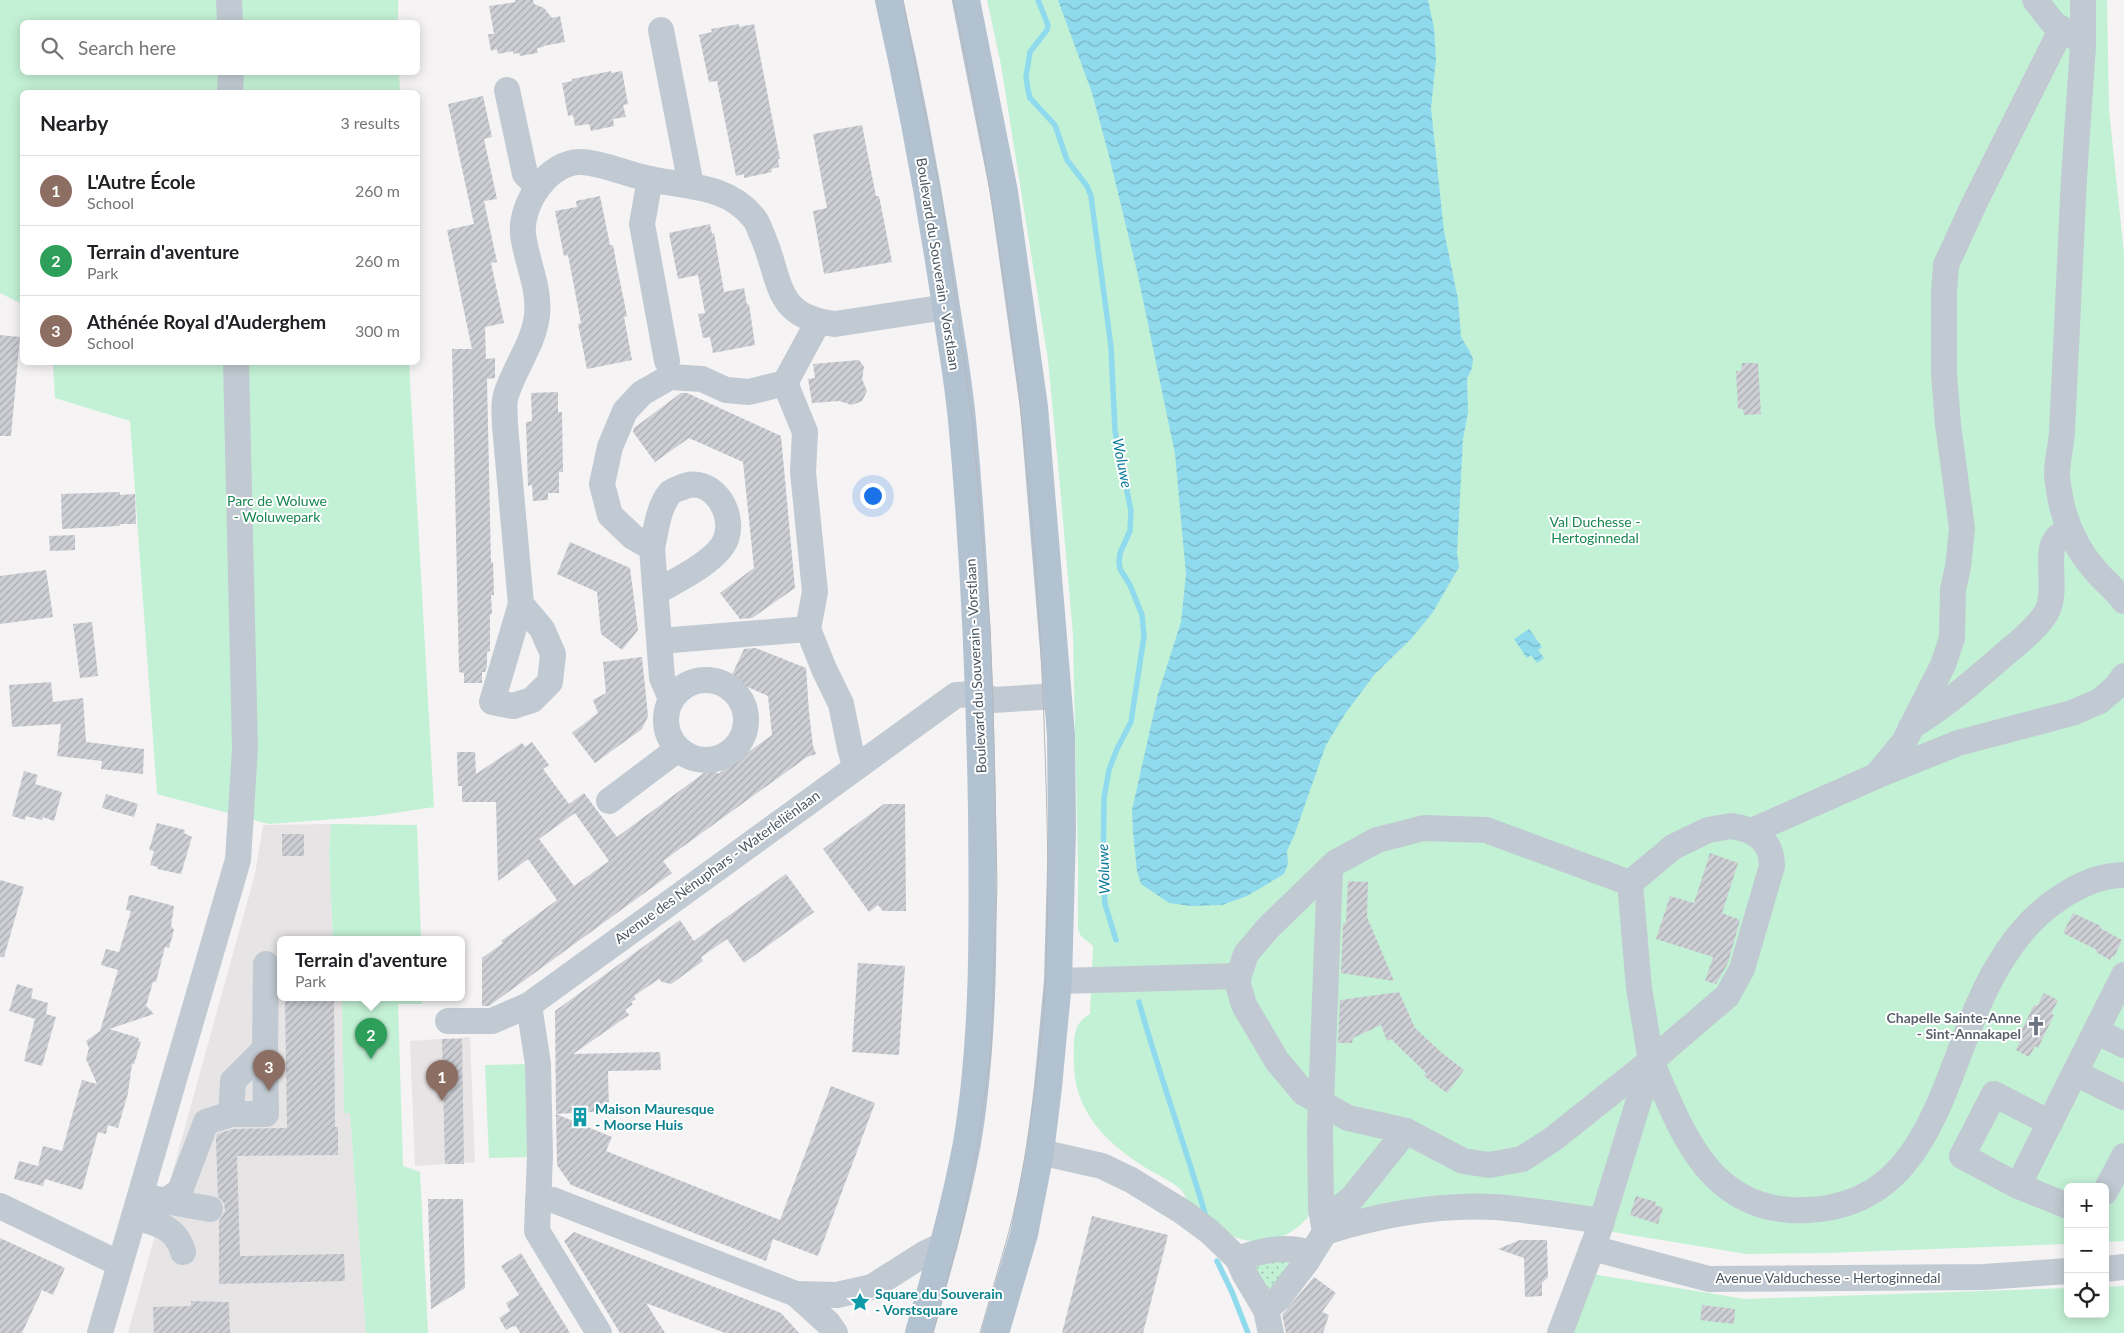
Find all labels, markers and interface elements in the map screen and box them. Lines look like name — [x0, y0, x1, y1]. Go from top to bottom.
search box — [20, 20, 420, 75]
icon: search — [38, 34, 66, 62]
text: Search here — [78, 36, 176, 59]
text: Nearby — [40, 110, 108, 135]
text: 3 results — [340, 113, 400, 132]
street label: Boulevard du Souverain - Vorstlaan — [913, 156, 964, 371]
text: L'Autre École — [87, 170, 196, 193]
text: 1 — [51, 181, 61, 200]
text: 260 m — [355, 181, 400, 200]
text: School — [87, 193, 134, 212]
text: Terrain d'aventure — [87, 240, 239, 263]
text: 2 — [51, 251, 61, 270]
text: 260 m — [355, 251, 400, 270]
text: Park — [87, 263, 118, 282]
text: Athénée Royal d'Auderghem — [87, 310, 326, 333]
text: 3 — [51, 321, 61, 340]
text: 300 m — [355, 321, 400, 340]
text: School — [87, 333, 134, 352]
water label: Woluwe — [1109, 436, 1137, 489]
your location — [860, 483, 886, 509]
park label: Parc de Woluwe - Woluwepark — [227, 492, 327, 525]
park label: Val Duchesse - Hertoginnedal — [1550, 513, 1640, 546]
street label: Boulevard du Souverain - Vorstlaan — [961, 558, 990, 774]
street label: Avenue des Nénuphars - Waterleliënlaan — [611, 786, 823, 947]
water label: Woluwe — [1093, 843, 1113, 895]
popup — [277, 936, 465, 1001]
text: Terrain d'aventure — [295, 948, 447, 971]
text: Park — [295, 971, 326, 990]
place label: Chapelle Sainte-Anne - Sint-Annakapel — [1887, 1009, 2022, 1042]
church icon: Chapelle Sainte-Anne - Sint-Annakapel — [2025, 1015, 2047, 1037]
pin: 2 — [355, 1018, 387, 1059]
pin: 3 — [253, 1050, 285, 1091]
pin: 1 — [426, 1060, 458, 1101]
place label: Maison Mauresque - Moorse Huis — [595, 1100, 715, 1133]
building icon: Maison Mauresque - Moorse Huis — [569, 1106, 591, 1128]
map controls — [2064, 1183, 2109, 1318]
button: + — [2064, 1183, 2109, 1228]
button: − — [2064, 1228, 2109, 1273]
street label: Avenue Valduchesse - Hertoginnedal — [1715, 1269, 1941, 1286]
button: locate — [2064, 1273, 2109, 1318]
place label: Square du Souverain - Vorstsquare — [875, 1285, 1003, 1318]
place icon: Square du Souverain - Vorstsquare — [849, 1291, 871, 1313]

